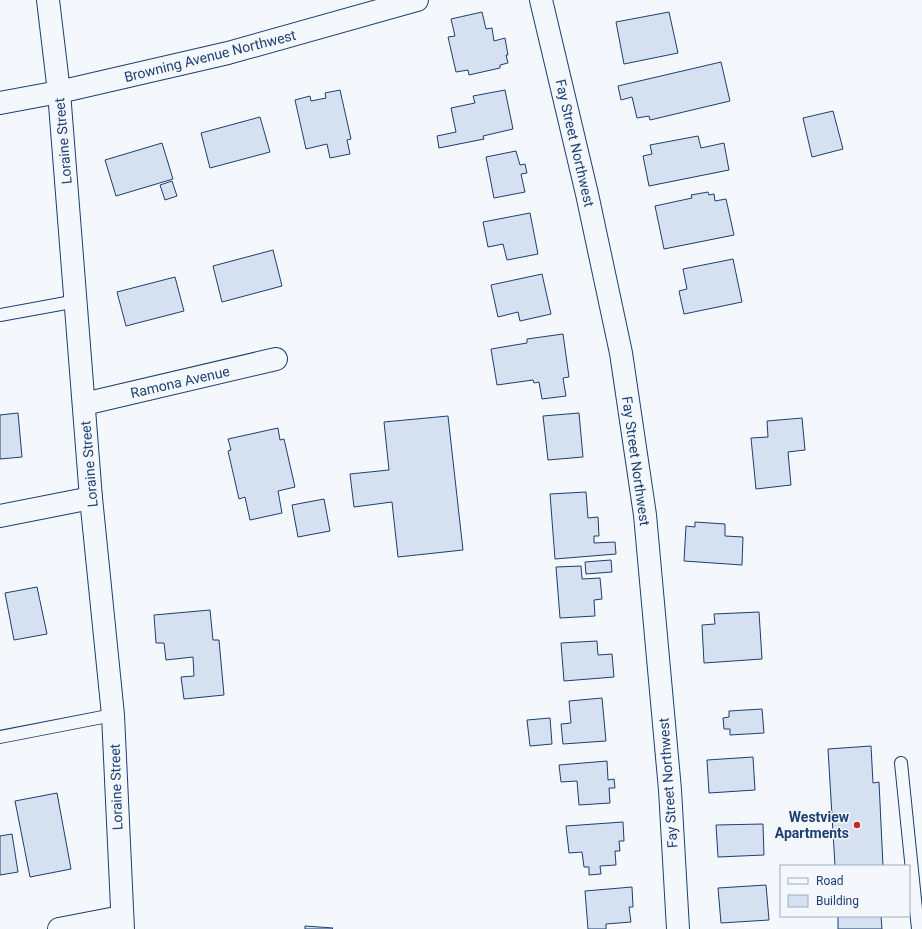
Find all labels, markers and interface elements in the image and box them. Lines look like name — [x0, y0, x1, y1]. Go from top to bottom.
street label: Browning Avenue Northwest — [122, 27, 298, 85]
street label: Fay Street Northwest — [553, 78, 598, 209]
street label: Loraine Street — [51, 97, 75, 185]
street label: Ramona Avenue — [129, 363, 231, 401]
street label: Fay Street Northwest — [619, 395, 653, 527]
street label: Loraine Street — [77, 420, 101, 508]
street label: Fay Street Northwest — [655, 717, 681, 849]
street label: Loraine Street — [106, 743, 126, 831]
place label: Westview Apartments — [775, 809, 850, 841]
marker: Westview Apartments — [852, 820, 862, 830]
legend — [780, 865, 910, 917]
text: Road — [816, 874, 844, 888]
text: Building — [816, 894, 859, 908]

